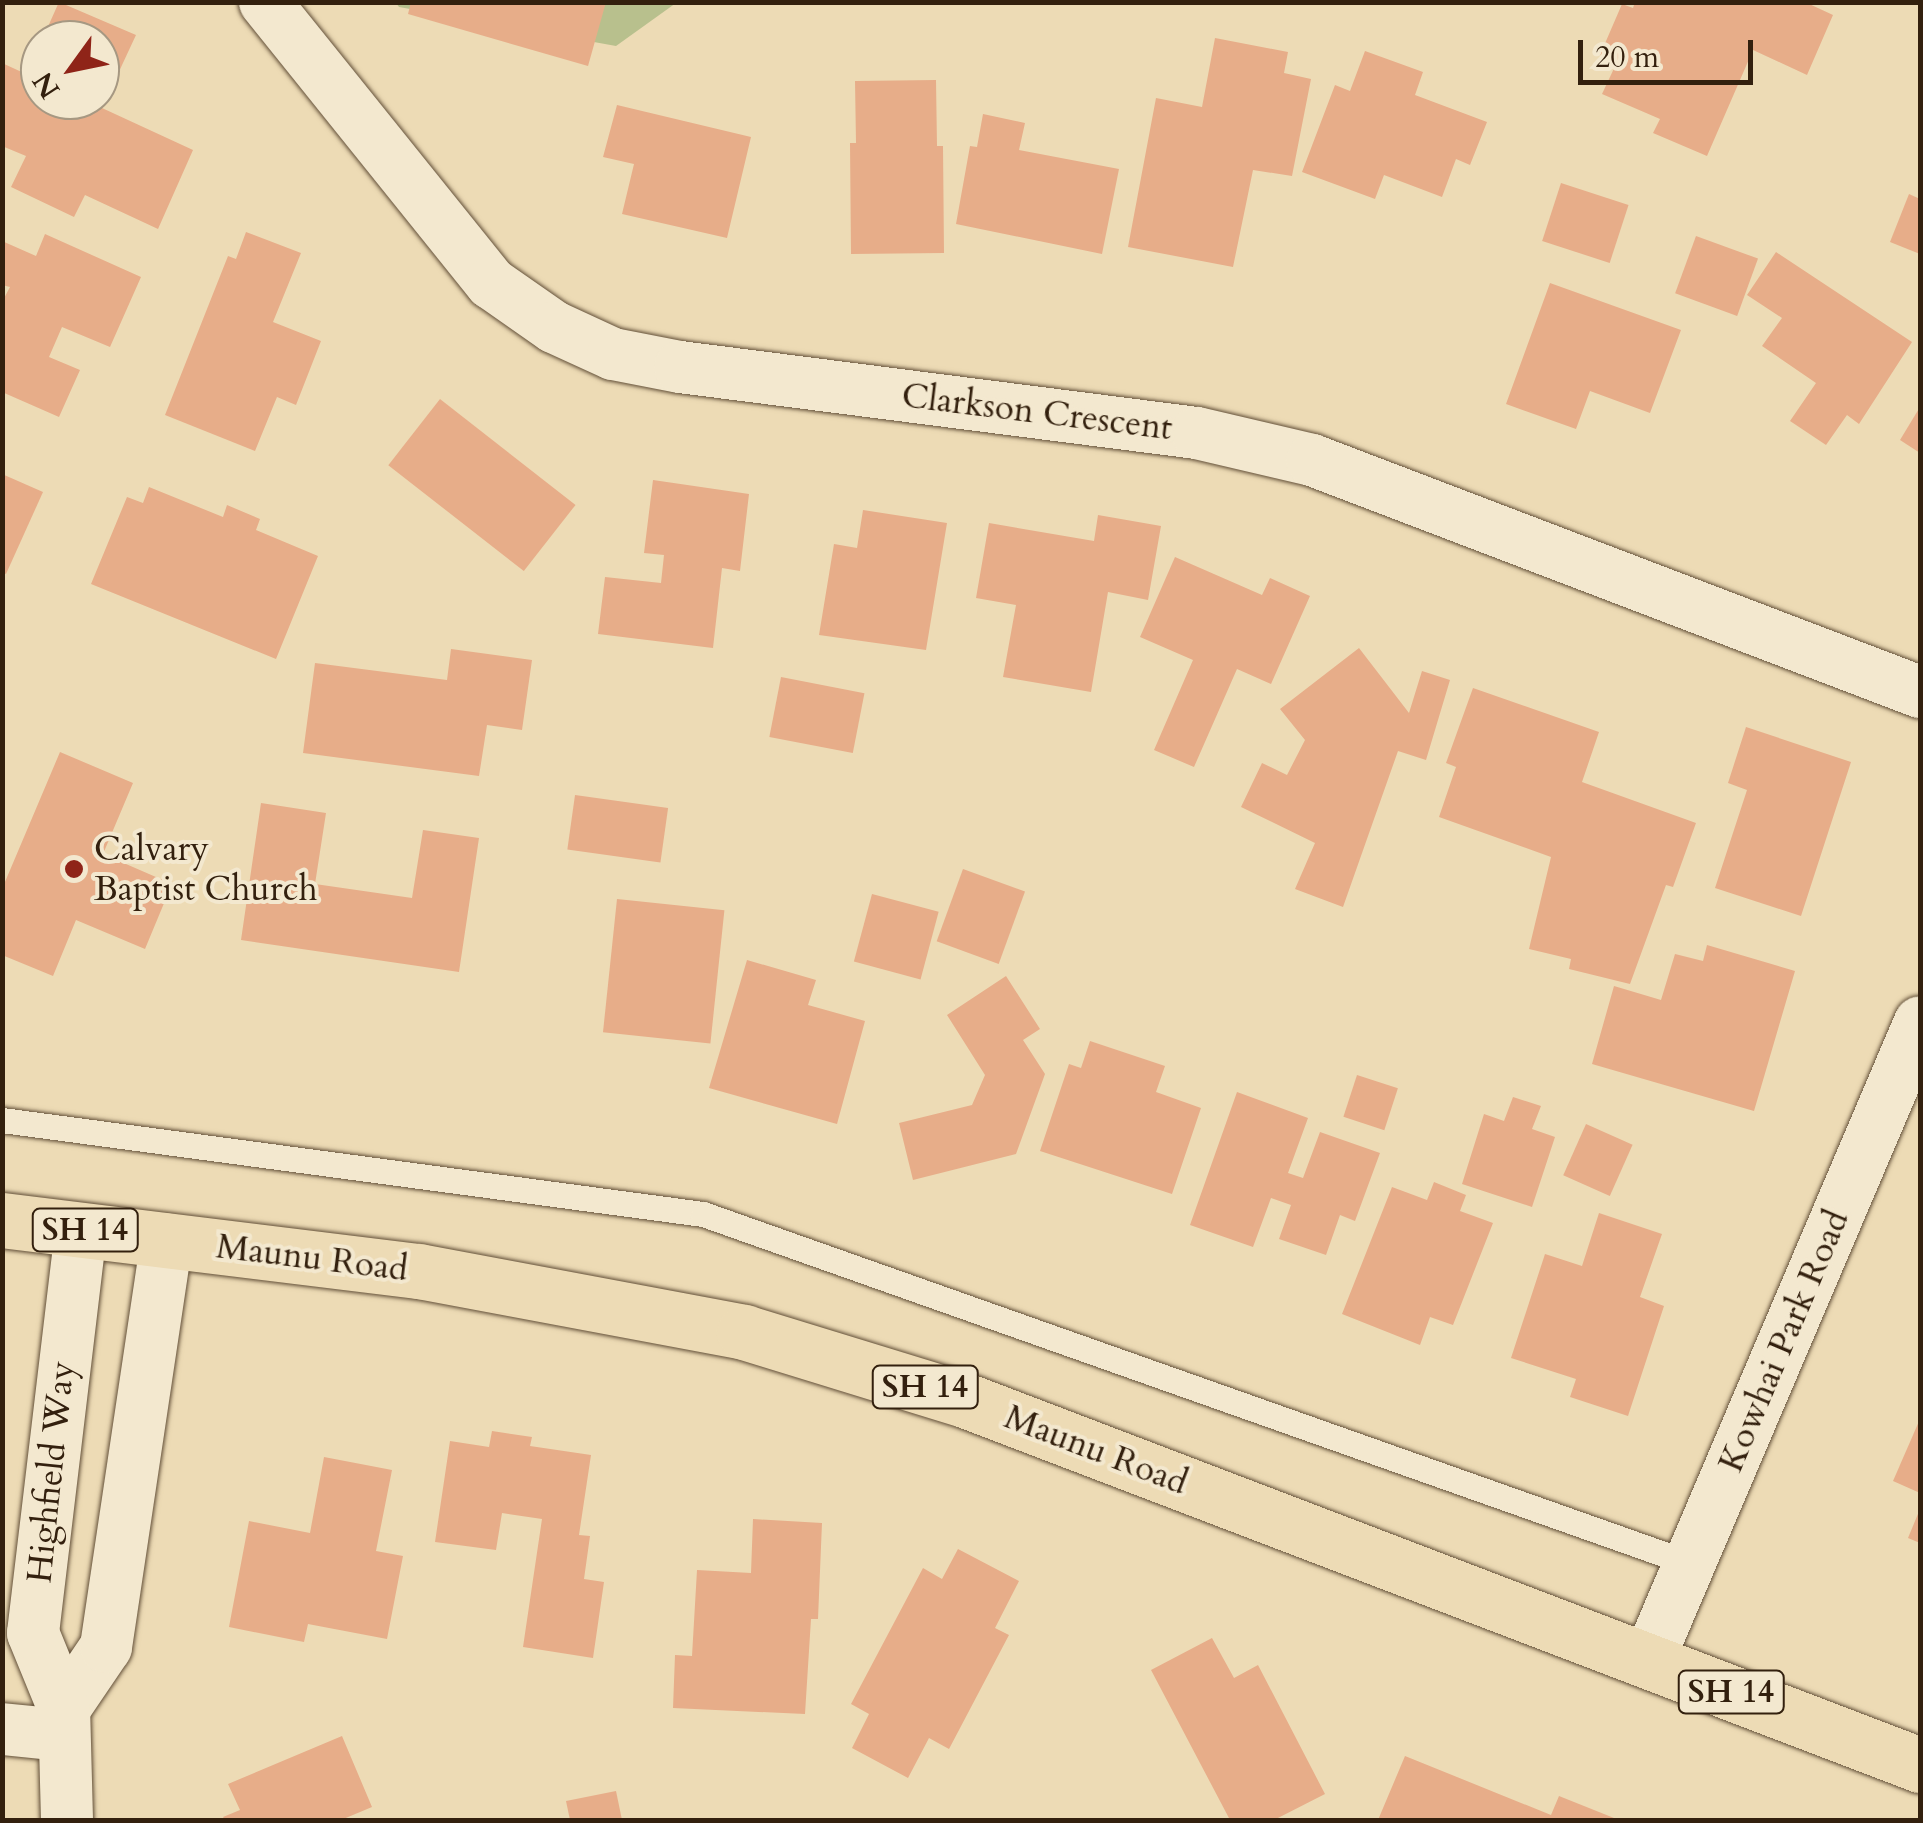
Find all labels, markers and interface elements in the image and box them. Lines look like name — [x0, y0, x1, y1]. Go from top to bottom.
north arrow — [20, 20, 120, 120]
scale bar — [1583, 20, 1758, 82]
text: 20 m — [1595, 37, 1659, 78]
text: N — [24, 65, 69, 106]
street label: Clarkson Crescent — [899, 375, 1175, 449]
place label: Calvary Baptist Church — [94, 828, 318, 910]
marker: Calvary Baptist Church — [63, 858, 85, 880]
road number: SH 14 — [30, 1203, 140, 1257]
street label: Kowhai Park Road — [1710, 1204, 1858, 1478]
street label: Maunu Road — [214, 1225, 410, 1291]
street label: Highfield Way — [18, 1359, 84, 1585]
road number: SH 14 — [870, 1360, 980, 1414]
street label: Maunu Road — [999, 1396, 1193, 1504]
road number: SH 14 — [1676, 1665, 1786, 1719]

